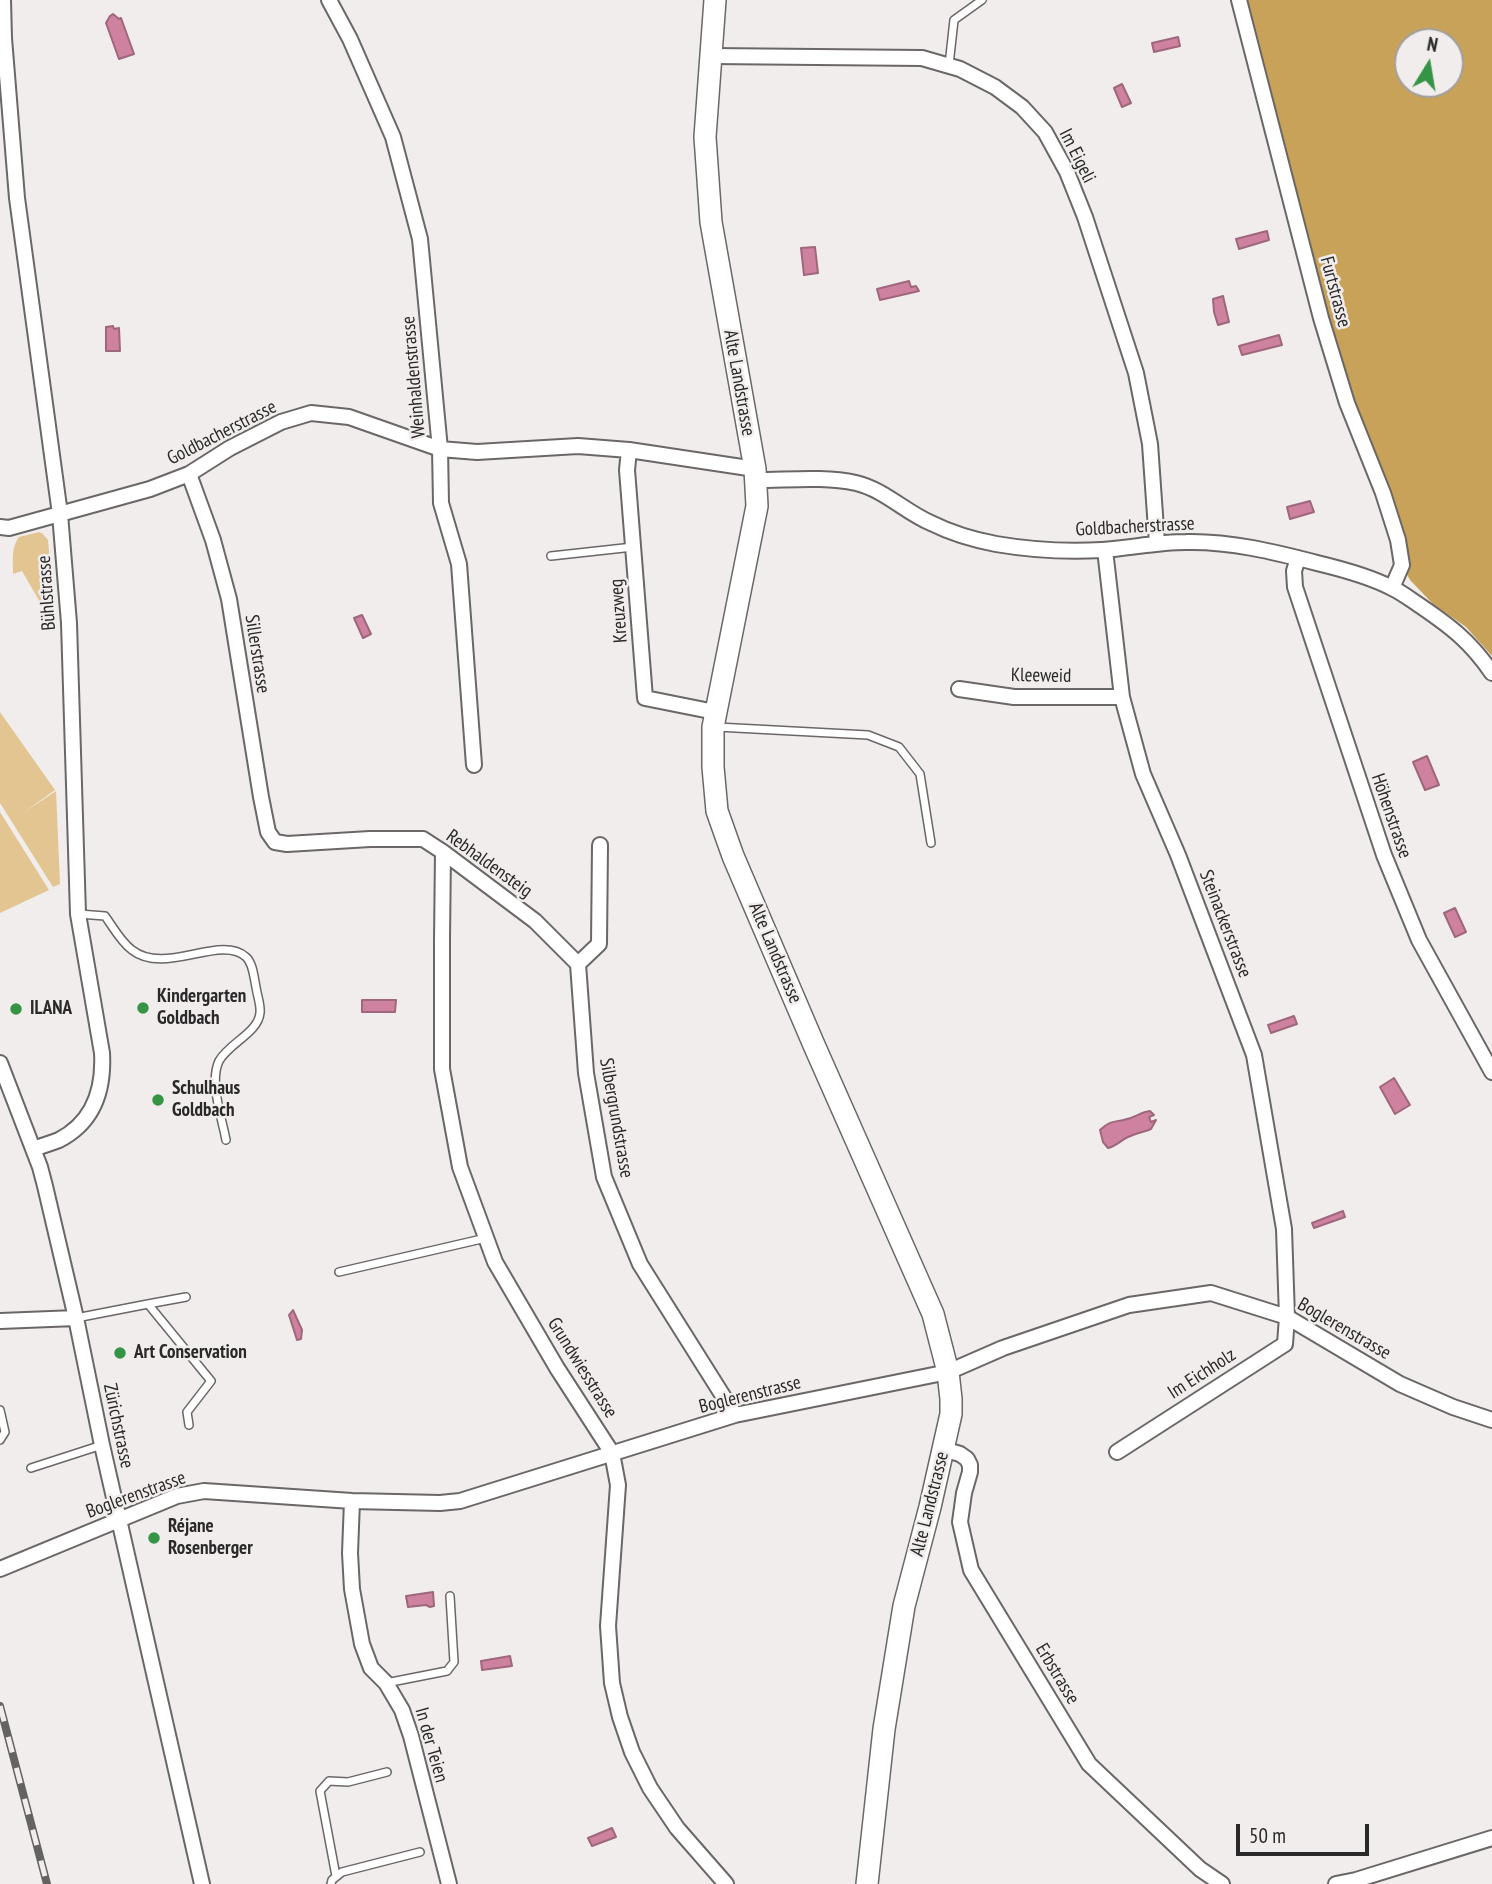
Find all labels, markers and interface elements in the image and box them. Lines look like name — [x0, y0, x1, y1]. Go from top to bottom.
north arrow — [1394, 28, 1464, 98]
text: N — [1425, 32, 1440, 57]
street label: Im Eigeli — [1054, 125, 1100, 187]
street label: Furtstrasse — [1315, 254, 1355, 330]
street label: Weinhaldenstrasse — [397, 315, 431, 439]
street label: Alte Landstrasse — [718, 328, 760, 438]
street label: Goldbacherstrasse — [164, 396, 280, 470]
street label: Goldbacherstrasse — [1075, 512, 1195, 542]
street label: Bühlstrasse — [33, 555, 61, 631]
street label: Kreuzweg — [605, 578, 633, 644]
street label: Sillerstrasse — [240, 613, 274, 695]
street label: Kleeweid — [1011, 664, 1071, 688]
street label: Höhenstrasse — [1366, 771, 1416, 861]
street label: Rebhaldensteig — [441, 825, 537, 903]
street label: Steinackerstrasse — [1194, 867, 1256, 981]
street label: Alte Landstrasse — [744, 899, 806, 1007]
place label: Kindergarten Goldbach — [157, 986, 246, 1030]
place label: ILANA — [30, 998, 72, 1020]
marker: Kindergarten Goldbach — [135, 1000, 151, 1016]
marker: ILANA — [8, 1001, 24, 1017]
street label: Silbergrundstrasse — [594, 1056, 638, 1180]
place label: Schulhaus Goldbach — [172, 1078, 240, 1122]
marker: Schulhaus Goldbach — [150, 1092, 166, 1108]
street label: Boglerenstrasse — [1293, 1293, 1395, 1365]
street label: Grundwiesstrasse — [542, 1314, 622, 1422]
place label: Art Conservation — [134, 1342, 247, 1364]
street label: Im Eichholz — [1164, 1344, 1240, 1404]
marker: Art Conservation — [112, 1345, 128, 1361]
street label: Boglerenstrasse — [697, 1371, 803, 1419]
street label: Zürichstrasse — [98, 1381, 138, 1471]
street label: Alte Landstrasse — [906, 1449, 954, 1559]
street label: Boglerenstrasse — [83, 1466, 189, 1524]
place label: Réjane Rosenberger — [168, 1516, 253, 1560]
marker: Réjane Rosenberger — [146, 1530, 162, 1546]
street label: Erbstrasse — [1030, 1640, 1084, 1708]
street label: In der Teien — [409, 1705, 453, 1785]
scale bar — [1240, 1811, 1373, 1855]
text: 50 m — [1249, 1822, 1286, 1849]

